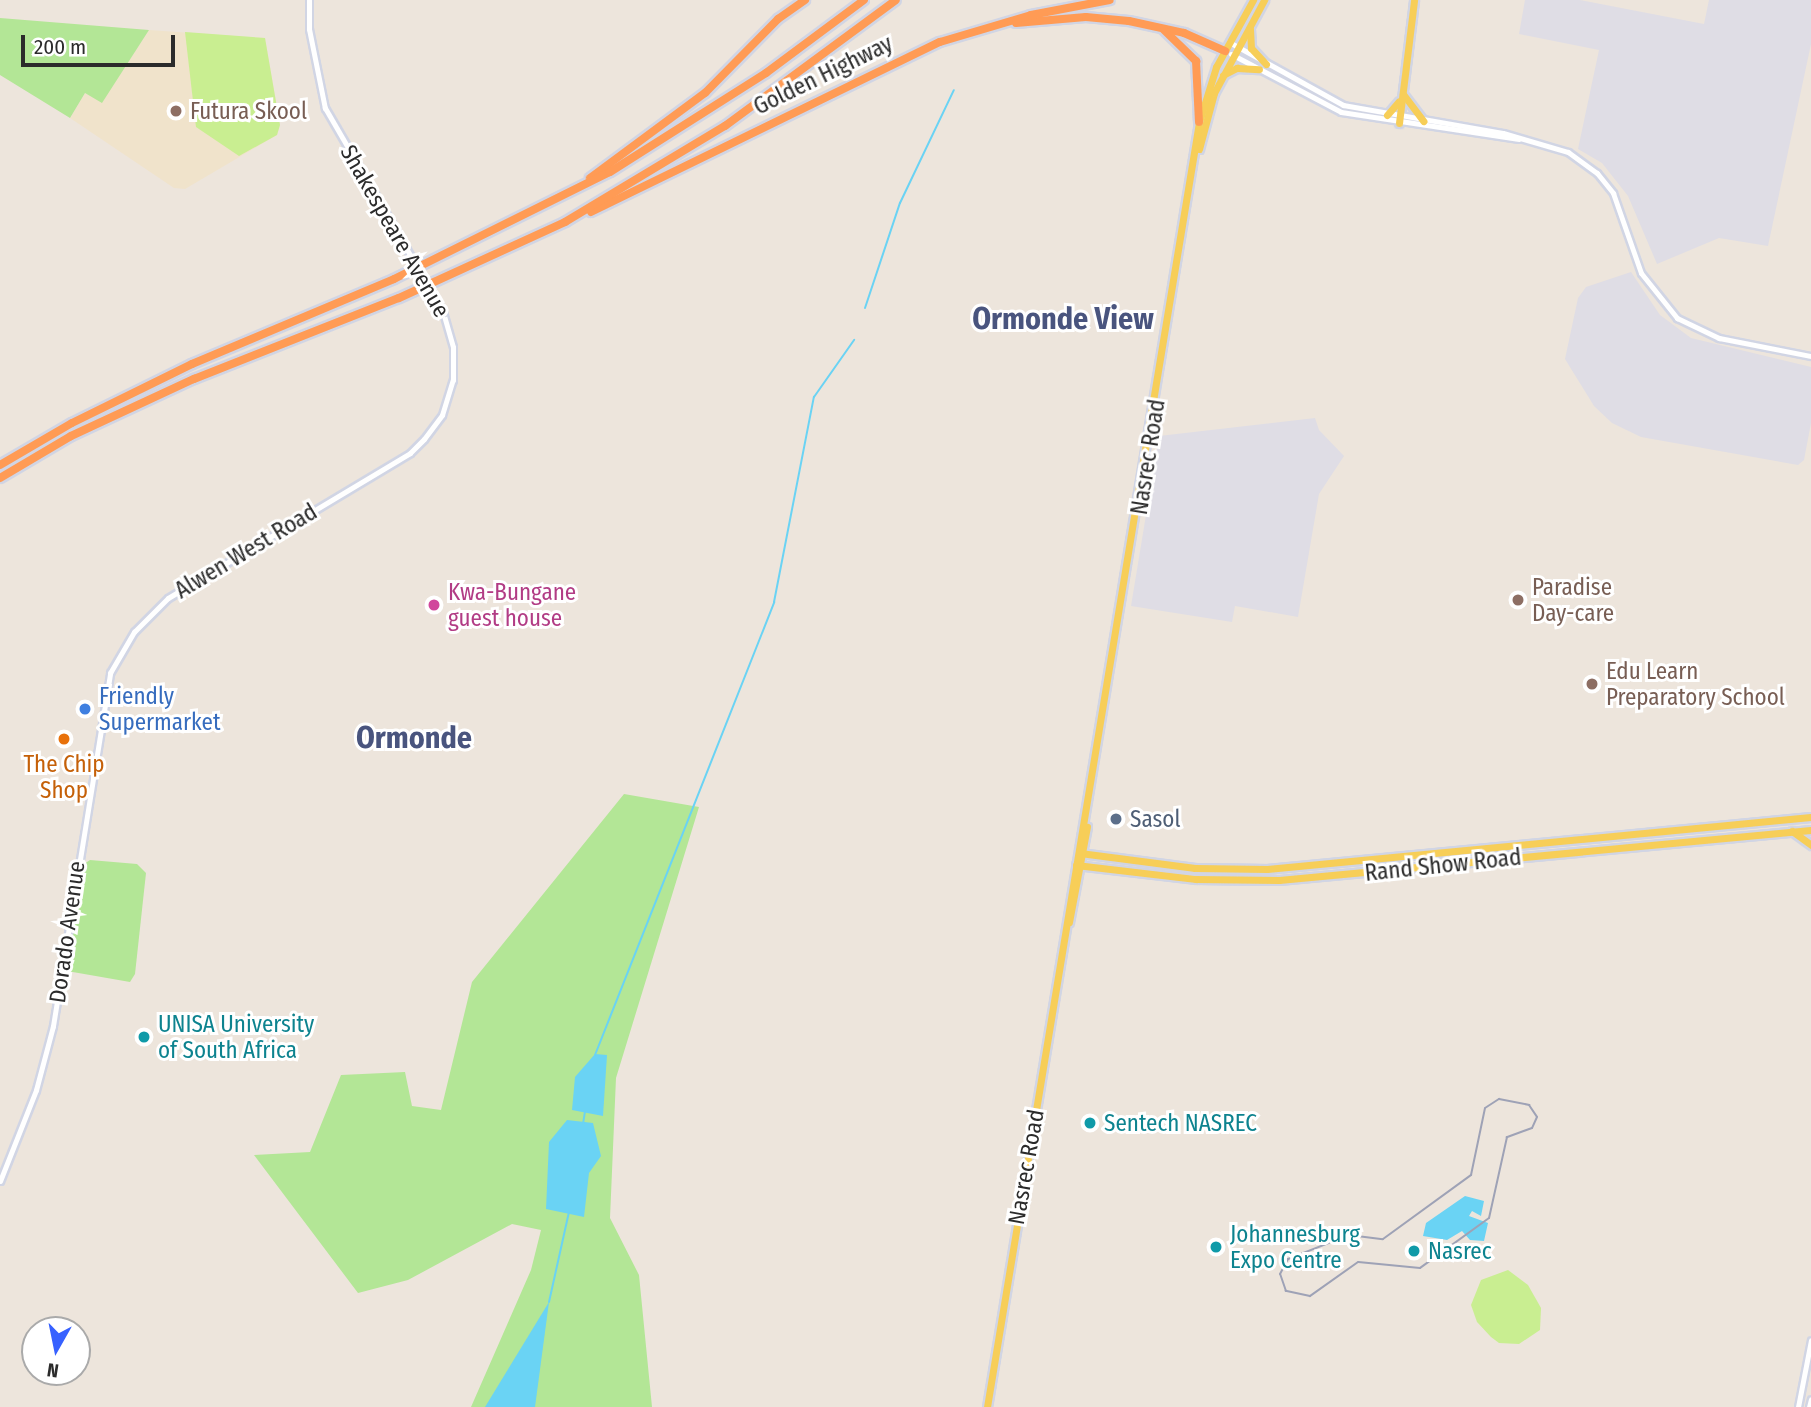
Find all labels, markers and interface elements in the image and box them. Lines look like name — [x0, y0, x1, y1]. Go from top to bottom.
scale bar — [24, 21, 178, 65]
street label: Golden Highway — [749, 29, 897, 121]
text: 200 m — [34, 34, 86, 60]
place label: Futura Skool — [190, 97, 307, 125]
marker: Futura Skool — [168, 103, 184, 119]
street label: Shakespeare Avenue — [334, 140, 456, 322]
district label: Ormonde View — [972, 301, 1154, 337]
street label: Nasrec Road — [1125, 397, 1171, 517]
street label: Alwen West Road — [170, 498, 322, 604]
place label: Paradise Day-care — [1532, 573, 1614, 627]
place label: Kwa-Bungane guest house — [448, 578, 576, 632]
marker: Paradise Day-care — [1510, 592, 1526, 608]
marker: Kwa-Bungane guest house — [426, 597, 442, 613]
place label: Edu Learn Preparatory School — [1606, 657, 1785, 711]
marker: Edu Learn Preparatory School — [1584, 676, 1600, 692]
place label: Friendly Supermarket — [99, 682, 220, 736]
marker: Friendly Supermarket — [77, 701, 93, 717]
district label: Ormonde — [356, 720, 472, 756]
marker: The Chip Shop — [56, 731, 72, 747]
place label: The Chip Shop — [23, 750, 105, 804]
place label: Sasol — [1130, 805, 1181, 833]
marker: Sasol — [1108, 811, 1124, 827]
street label: Rand Show Road — [1363, 843, 1523, 887]
street label: Dorado Avenue — [43, 859, 91, 1005]
place label: UNISA University of South Africa — [158, 1010, 314, 1064]
marker: UNISA University of South Africa — [136, 1029, 152, 1045]
street label: Nasrec Road — [1002, 1107, 1050, 1227]
place label: Sentech NASREC — [1104, 1109, 1257, 1137]
marker: Sentech NASREC — [1082, 1115, 1098, 1131]
place label: Johannesburg Expo Centre — [1230, 1220, 1360, 1274]
place label: Nasrec — [1428, 1237, 1491, 1265]
marker: Johannesburg Expo Centre — [1208, 1239, 1224, 1255]
marker: Nasrec — [1406, 1243, 1422, 1259]
north arrow — [21, 1316, 91, 1386]
text: N — [46, 1358, 60, 1383]

